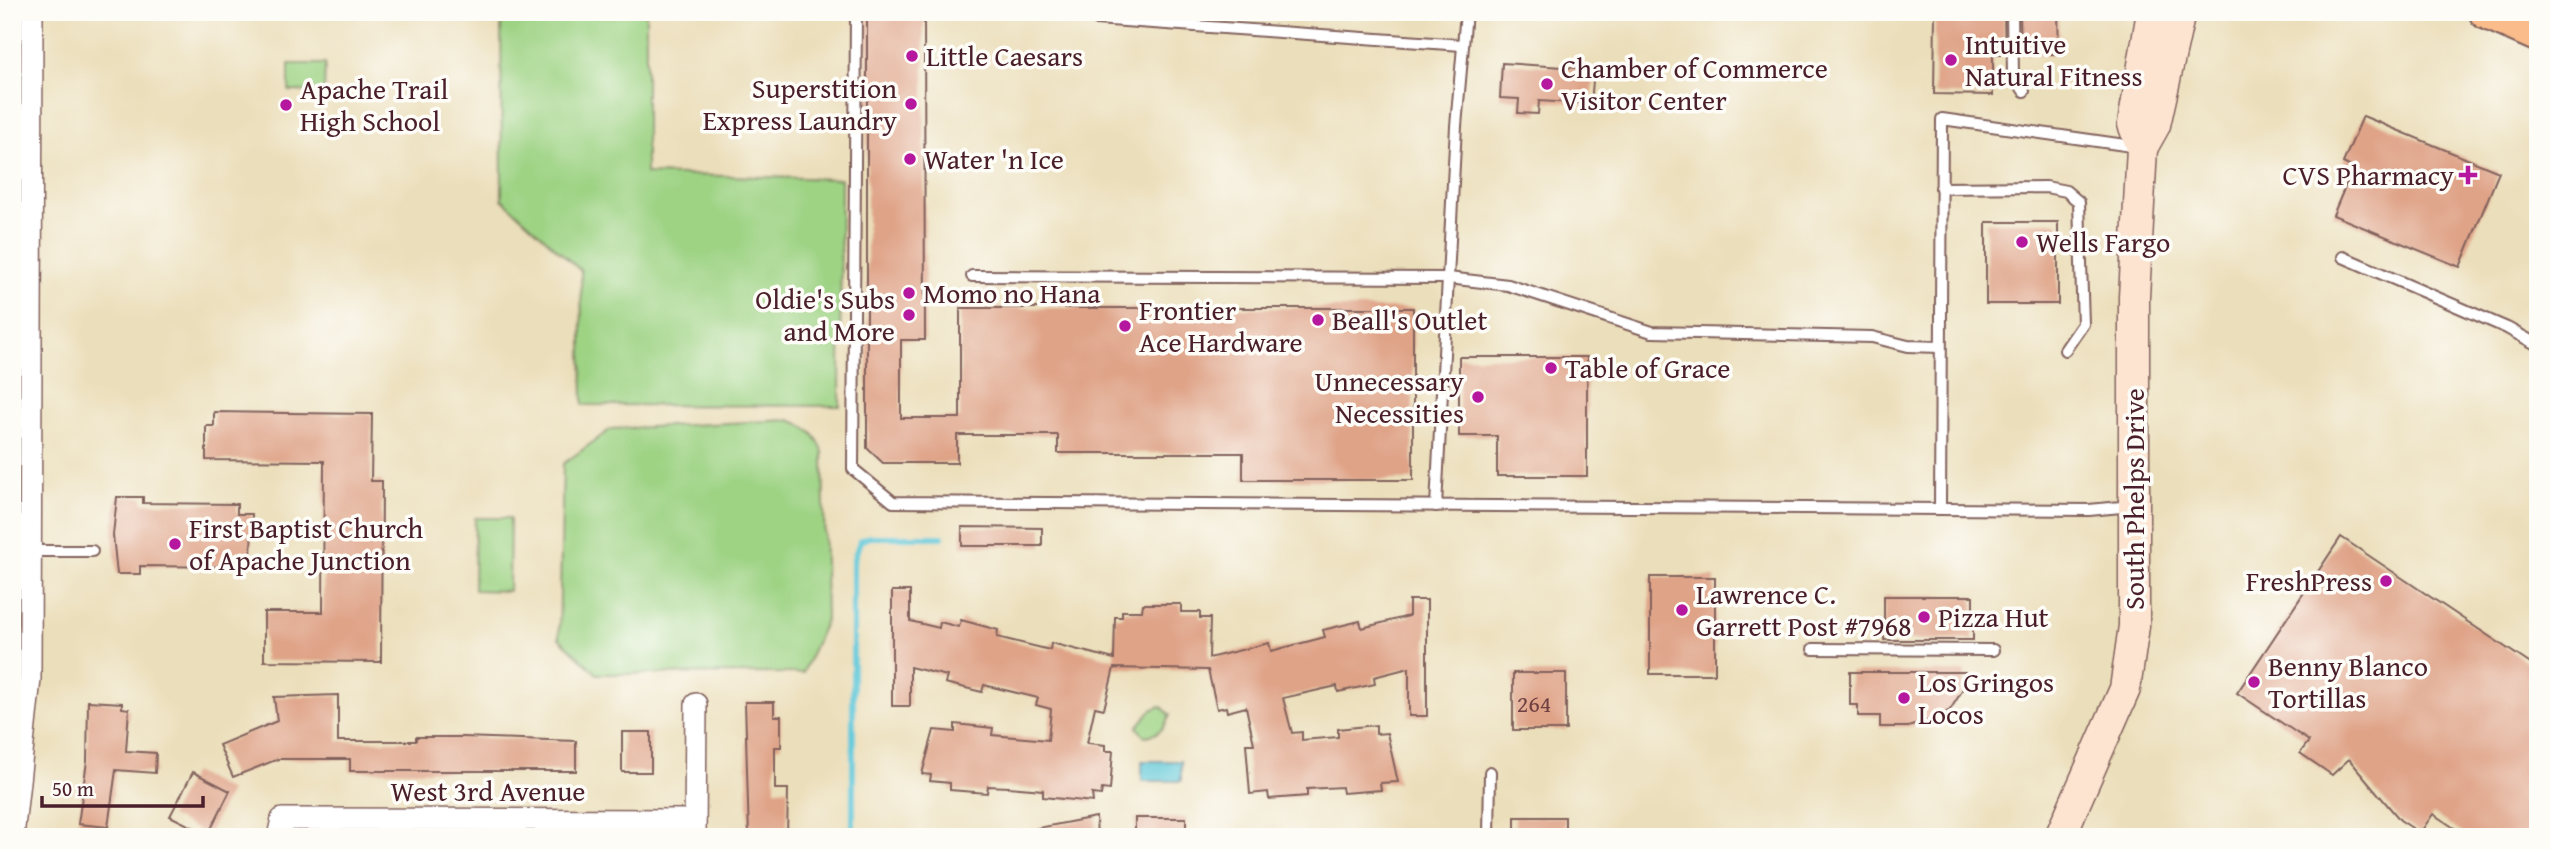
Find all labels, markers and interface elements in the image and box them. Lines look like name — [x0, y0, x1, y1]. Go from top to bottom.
place label: Intuitive Natural Fitness — [1965, 23, 2143, 96]
place label: Little Caesars — [926, 35, 1083, 76]
place label: Chamber of Commerce Visitor Center — [1561, 47, 1828, 120]
marker: Little Caesars — [904, 48, 920, 64]
marker: Intuitive Natural Fitness — [1943, 52, 1959, 68]
place label: Superstition Express Laundry — [703, 67, 897, 140]
place label: Apache Trail High School — [300, 68, 448, 141]
marker: Chamber of Commerce Visitor Center — [1539, 76, 1555, 92]
marker: Superstition Express Laundry — [903, 96, 919, 112]
marker: Apache Trail High School — [278, 97, 294, 113]
place label: Water 'n Ice — [924, 138, 1064, 179]
marker: Water 'n Ice — [902, 151, 918, 167]
place label: CVS Pharmacy — [2283, 154, 2454, 195]
marker: CVS Pharmacy — [2460, 167, 2476, 183]
place label: Wells Fargo — [2036, 221, 2170, 262]
marker: Wells Fargo — [2014, 234, 2030, 250]
place label: Momo no Hana — [923, 272, 1101, 313]
place label: Oldie's Subs and More — [755, 278, 895, 351]
marker: Momo no Hana — [901, 285, 917, 301]
place label: Frontier Ace Hardware — [1139, 289, 1303, 362]
place label: Beall's Outlet — [1332, 299, 1487, 340]
marker: Oldie's Subs and More — [901, 307, 917, 323]
marker: Beall's Outlet — [1310, 312, 1326, 328]
marker: Frontier Ace Hardware — [1117, 318, 1133, 334]
place label: Table of Grace — [1565, 347, 1730, 388]
place label: Unnecessary Necessities — [1314, 360, 1464, 433]
marker: Table of Grace — [1543, 360, 1559, 376]
street label: South Phelps Drive — [2113, 388, 2154, 610]
marker: Unnecessary Necessities — [1470, 389, 1486, 405]
place label: First Baptist Church of Apache Junction — [189, 507, 424, 580]
marker: First Baptist Church of Apache Junction — [167, 536, 183, 552]
place label: FreshPress — [2246, 560, 2372, 601]
place label: Lawrence C. Garrett Post #7968 — [1696, 573, 1911, 646]
marker: FreshPress — [2378, 573, 2394, 589]
place label: Pizza Hut — [1938, 596, 2049, 637]
marker: Lawrence C. Garrett Post #7968 — [1674, 602, 1690, 618]
marker: Pizza Hut — [1916, 609, 1932, 625]
place label: Benny Blanco Tortillas — [2268, 645, 2428, 718]
place label: Los Gringos Locos — [1918, 661, 2054, 734]
marker: Benny Blanco Tortillas — [2246, 674, 2262, 690]
house number: 264 — [1517, 686, 1551, 721]
marker: Los Gringos Locos — [1896, 690, 1912, 706]
scale bar — [42, 765, 203, 809]
street label: West 3rd Avenue — [391, 770, 585, 811]
text: 50 m — [52, 773, 94, 804]

